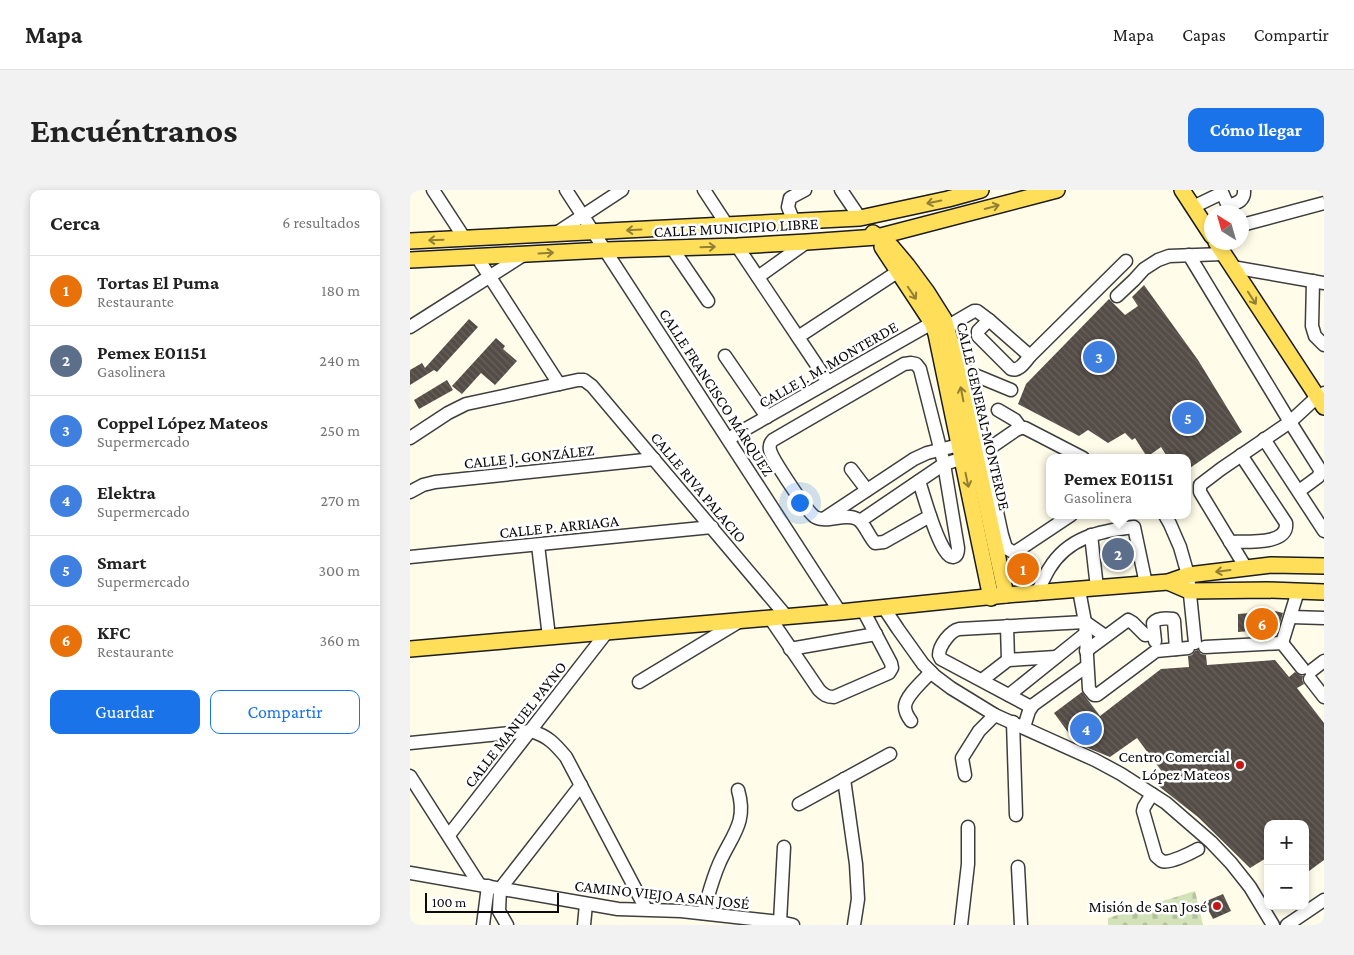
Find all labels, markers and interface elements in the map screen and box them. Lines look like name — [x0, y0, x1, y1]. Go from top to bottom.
text: Mapa — [25, 21, 83, 48]
text: Mapa — [1113, 25, 1154, 45]
text: Capas — [1182, 25, 1226, 45]
text: Compartir — [1254, 25, 1329, 45]
button: Cómo llegar — [1188, 108, 1324, 152]
text: Encuéntranos — [30, 111, 237, 150]
one-way arrow — [926, 198, 942, 207]
one-way arrow — [983, 202, 999, 211]
north arrow — [1204, 205, 1249, 250]
text: Cerca — [50, 211, 100, 235]
text: 6 resultados — [282, 214, 360, 231]
street label: CALLE MUNICIPIO LIBRE — [653, 215, 819, 240]
one-way arrow — [626, 225, 642, 234]
one-way arrow — [429, 235, 445, 245]
one-way arrow — [700, 242, 716, 251]
one-way arrow — [538, 249, 554, 258]
text: Tortas El Puma — [97, 272, 219, 293]
text: 1 — [63, 282, 69, 299]
text: 180 m — [321, 282, 360, 299]
one-way arrow — [907, 286, 917, 300]
one-way arrow — [1248, 290, 1258, 304]
text: Restaurante — [97, 293, 174, 310]
street label: CALLE FRANCISCO MÁRQUEZ — [656, 305, 777, 479]
street label: CALLE J. M. MONTERDE — [756, 318, 901, 412]
street label: CALLE GENERAL MONTERDE — [954, 320, 1014, 512]
pin: 3 — [1083, 338, 1115, 376]
text: Pemex E01151 — [97, 342, 207, 363]
text: 2 — [62, 352, 70, 369]
text: 240 m — [319, 352, 360, 369]
text: Gasolinera — [97, 363, 166, 380]
one-way arrow — [957, 386, 967, 402]
pin: 5 — [1172, 399, 1204, 437]
text: Coppel López Mateos — [97, 412, 268, 433]
text: 3 — [62, 422, 70, 439]
text: 250 m — [320, 422, 360, 439]
street label: CALLE RIVA PALACIO — [647, 429, 750, 546]
text: Supermercado — [97, 433, 190, 450]
street label: CALLE J. GONZÁLEZ — [463, 441, 595, 473]
popup — [1046, 454, 1191, 519]
text: Pemex E01151 — [1064, 468, 1173, 489]
one-way arrow — [963, 472, 972, 488]
text: Elektra — [97, 482, 156, 503]
text: Gasolinera — [1064, 489, 1132, 506]
your location — [787, 490, 813, 516]
text: 4 — [62, 492, 70, 509]
text: 270 m — [321, 492, 360, 509]
text: Supermercado — [97, 503, 190, 520]
street label: CALLE P. ARRIAGA — [498, 512, 621, 541]
pin: 2 — [1102, 535, 1134, 573]
pin: 1 — [1007, 550, 1039, 588]
text: Smart — [97, 552, 146, 573]
text: 5 — [62, 562, 70, 579]
text: 300 m — [318, 562, 360, 579]
one-way arrow — [1215, 566, 1231, 576]
text: Supermercado — [97, 573, 190, 590]
pin: 6 — [1246, 605, 1278, 643]
text: KFC — [97, 622, 130, 643]
text: 6 — [62, 632, 70, 649]
text: 360 m — [319, 632, 360, 649]
text: Restaurante — [97, 643, 174, 660]
street label: CALLE MANUEL PAYNO — [461, 658, 570, 790]
button: Guardar — [50, 690, 200, 734]
button: Compartir — [210, 690, 360, 734]
pin: 4 — [1070, 710, 1102, 748]
place label: Centro Comercial López Mateos — [1118, 748, 1230, 784]
marker: Centro Comercial López Mateos — [1234, 759, 1246, 771]
map controls — [1264, 820, 1309, 910]
button: + — [1264, 820, 1309, 865]
button: − — [1264, 865, 1309, 910]
street label: CAMINO VIEJO A SAN JOSÉ — [573, 877, 751, 913]
scale bar — [425, 890, 559, 913]
text: 100 m — [432, 894, 466, 910]
place label: Misión de San José — [1089, 898, 1207, 916]
marker: Misión de San José — [1211, 900, 1223, 912]

